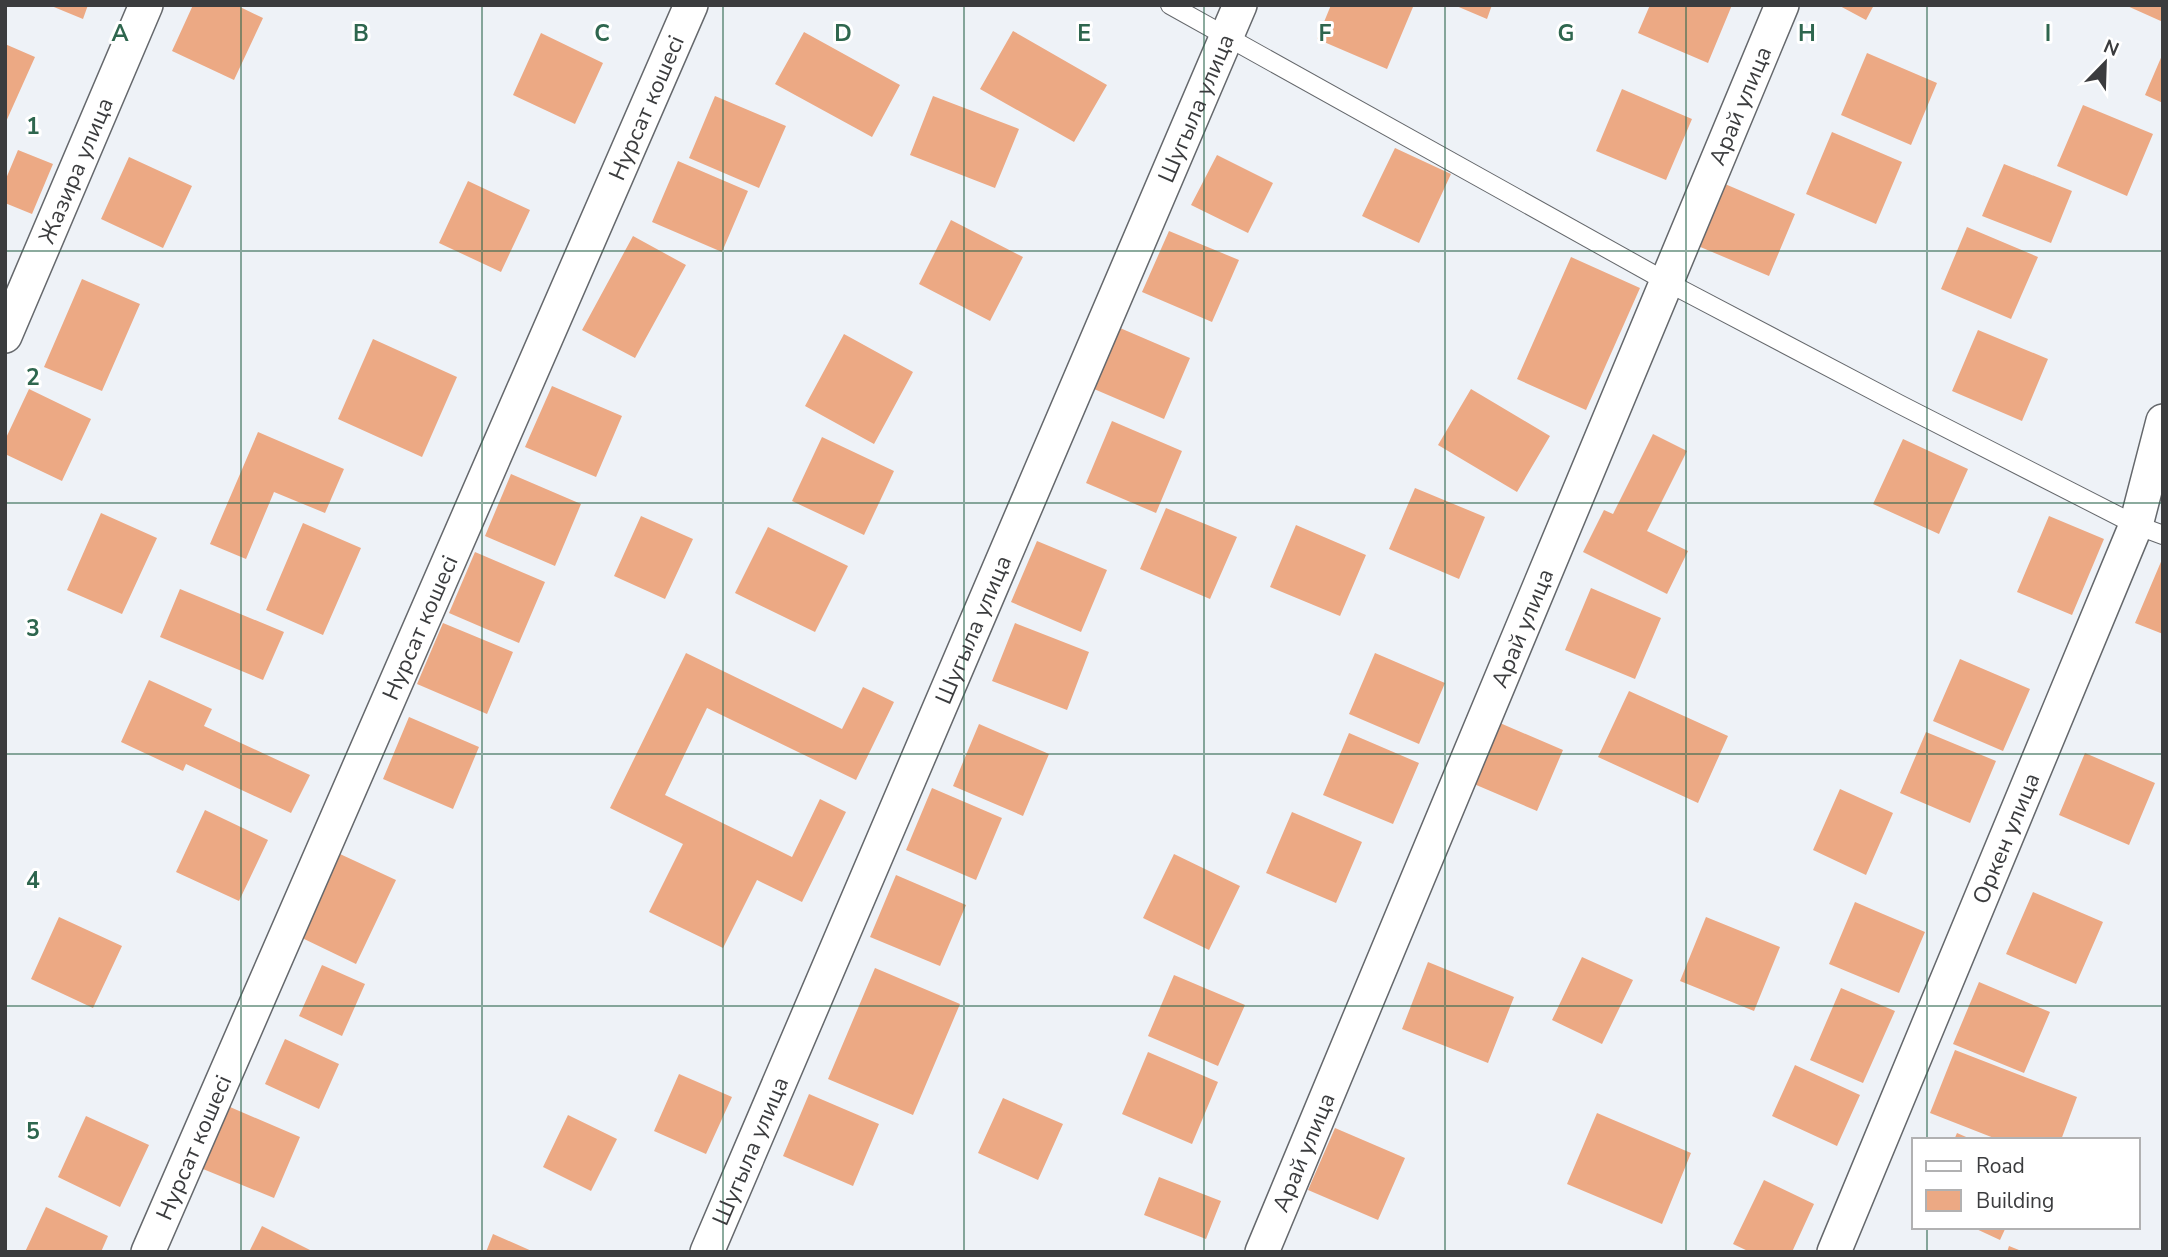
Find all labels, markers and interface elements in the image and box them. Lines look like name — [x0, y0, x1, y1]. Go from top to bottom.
text: A — [111, 18, 129, 49]
text: B — [353, 18, 369, 49]
text: C — [594, 18, 610, 49]
text: D — [834, 18, 852, 49]
text: E — [1077, 18, 1091, 49]
text: F — [1319, 18, 1332, 49]
text: G — [1558, 18, 1574, 49]
text: H — [1798, 18, 1816, 49]
text: I — [2045, 18, 2051, 49]
north arrow — [2070, 28, 2140, 98]
street label: Шугыла улица — [1150, 29, 1241, 187]
street label: Нурсат кошесi — [601, 31, 691, 185]
text: N — [2100, 34, 2123, 63]
street label: Арай улица — [1701, 41, 1779, 170]
street label: Жазира улица — [31, 93, 120, 248]
text: 1 — [26, 111, 40, 142]
text: 2 — [26, 362, 40, 393]
street label: Нурсат кошесi — [375, 550, 465, 705]
street label: Шугыла улица — [928, 550, 1019, 709]
street label: Арай улица — [1484, 564, 1561, 692]
text: 3 — [26, 613, 40, 644]
street label: Оркен улица — [1965, 768, 2047, 909]
text: 4 — [26, 865, 40, 896]
street label: Нурсат кошесi — [148, 1070, 239, 1225]
street label: Шугыла улица — [705, 1072, 796, 1230]
street label: Арай улица — [1265, 1088, 1342, 1217]
text: 5 — [26, 1116, 40, 1147]
legend — [1912, 1138, 2140, 1229]
text: Road — [1976, 1152, 2025, 1180]
text: Building — [1976, 1187, 2054, 1215]

